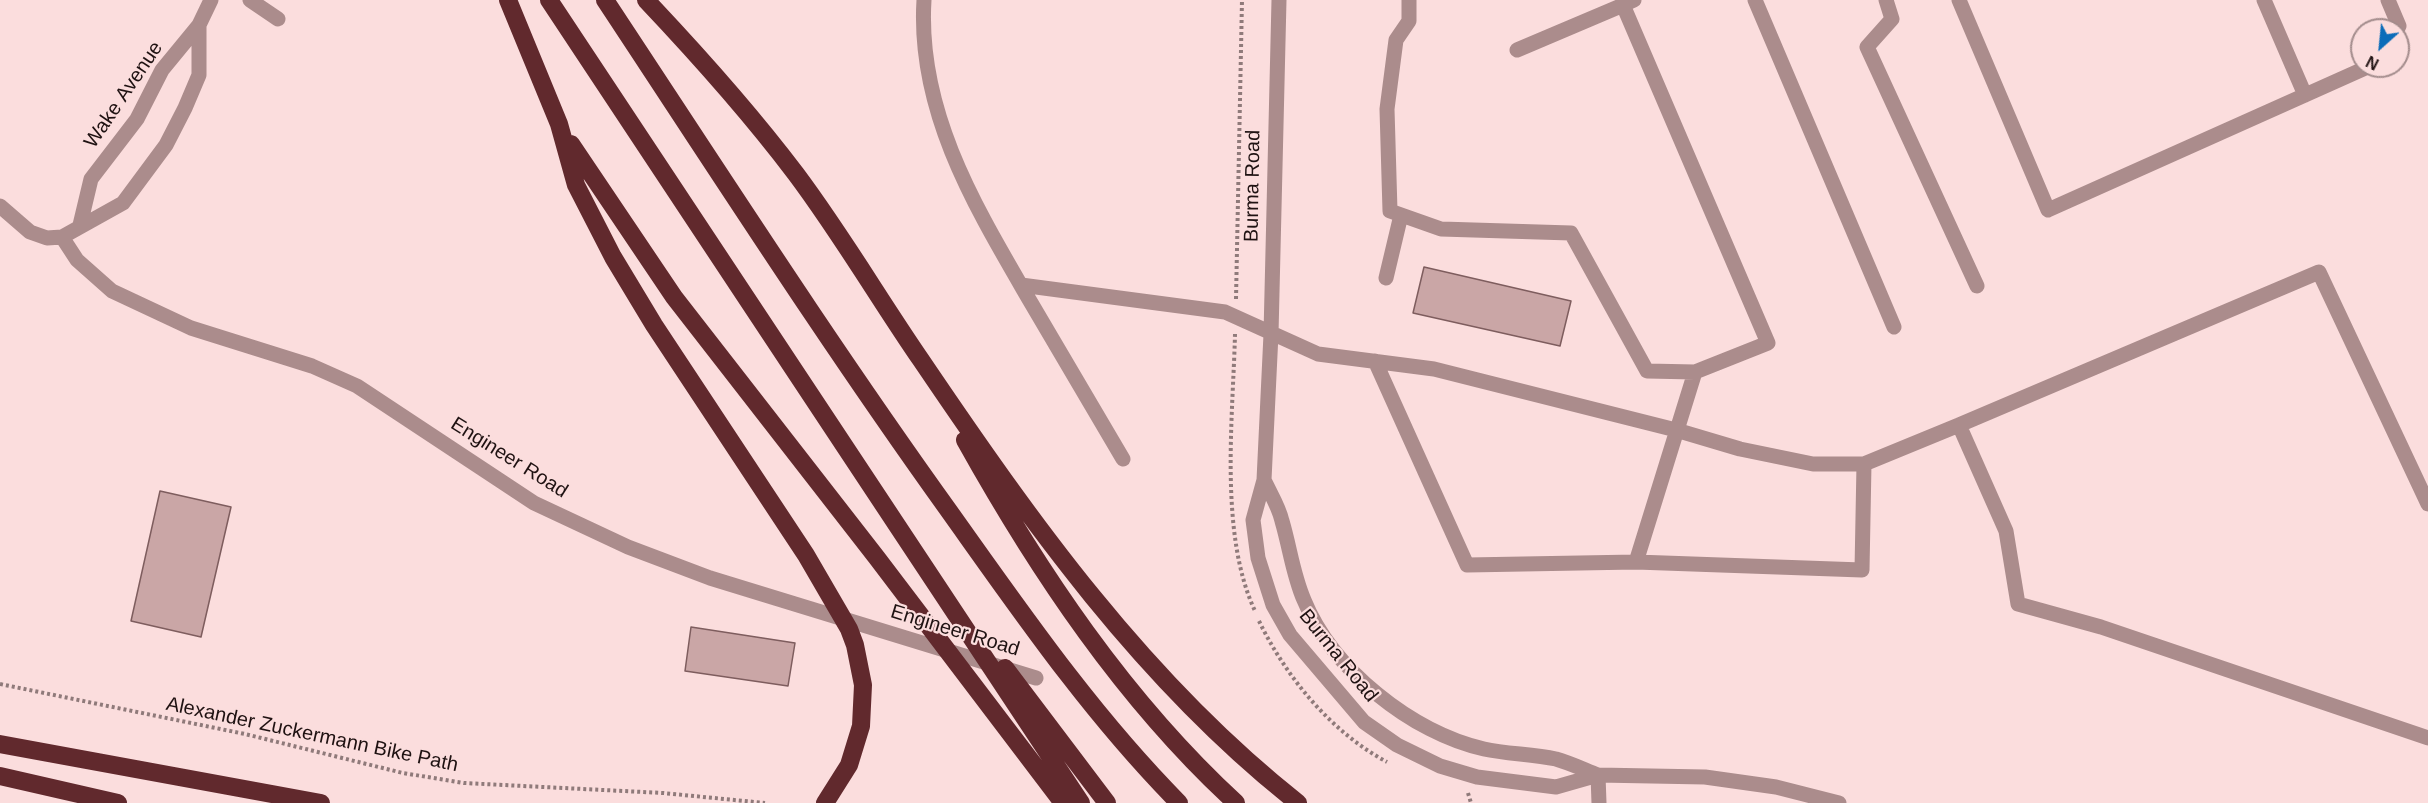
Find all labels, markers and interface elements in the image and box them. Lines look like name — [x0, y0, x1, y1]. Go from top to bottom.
north arrow — [2350, 18, 2410, 78]
street label: Wake Avenue — [80, 37, 168, 153]
text: N — [2363, 53, 2382, 73]
street label: Burma Road — [1240, 130, 1266, 242]
street label: Engineer Road — [446, 412, 572, 504]
street label: Engineer Road — [888, 600, 1022, 662]
street label: Burma Road — [1293, 605, 1383, 707]
street label: Alexander Zuckermann Bike Path — [164, 692, 460, 778]

